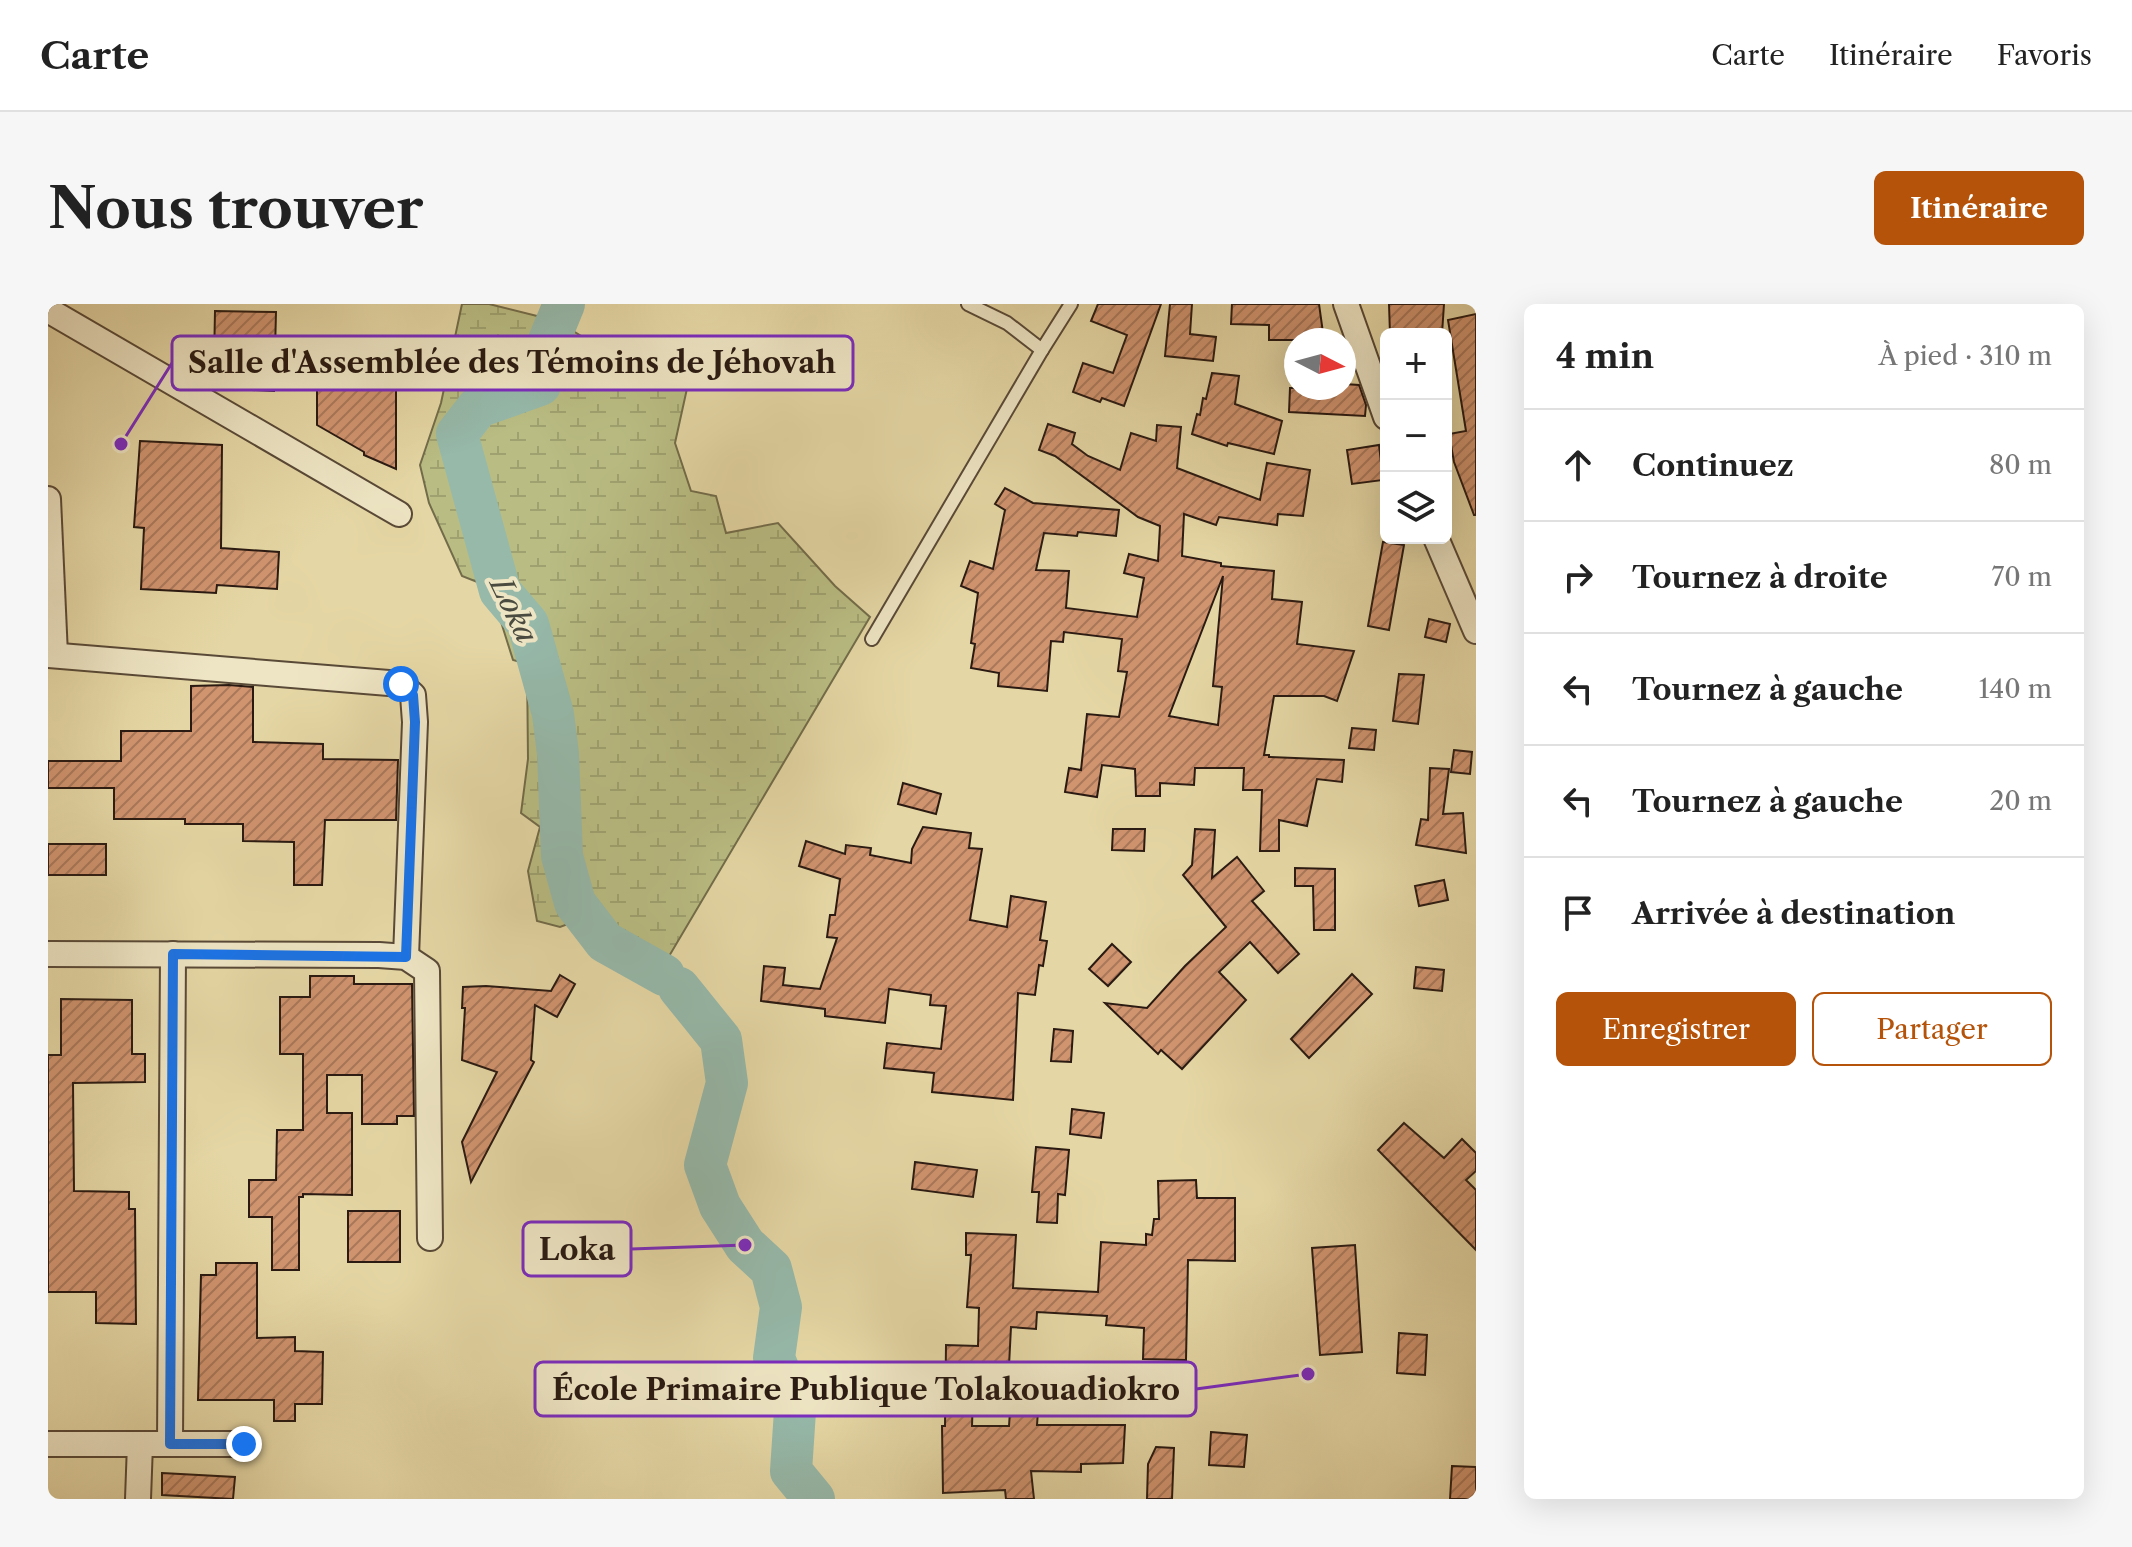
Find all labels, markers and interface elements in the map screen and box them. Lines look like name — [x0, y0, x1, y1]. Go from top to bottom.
text: Carte — [40, 32, 149, 79]
text: Carte — [1711, 38, 1785, 72]
text: Itinéraire — [1829, 38, 1953, 72]
text: Favoris — [1997, 38, 2092, 72]
button: Itinéraire — [1874, 171, 2084, 245]
text: Nous trouver — [48, 174, 423, 243]
north arrow — [1284, 328, 1356, 400]
map controls — [1380, 328, 1452, 544]
button: + — [1380, 328, 1452, 400]
text: 4 min — [1556, 335, 1654, 377]
callout: Salle d'Assemblée des Témoins de Jéhovah — [172, 336, 853, 390]
text: À pied · 310 m — [1878, 340, 2052, 372]
text: Salle d'Assemblée des Témoins de Jéhovah — [188, 344, 837, 381]
button: − — [1380, 400, 1452, 472]
icon: ahead — [1556, 443, 1600, 487]
text: Continuez — [1632, 447, 1794, 484]
text: 80 m — [1989, 449, 2052, 481]
button: layers — [1380, 472, 1452, 544]
icon: right — [1556, 555, 1600, 599]
text: Tournez à droite — [1632, 559, 1888, 596]
text: 70 m — [1992, 561, 2052, 593]
water label: Loka — [481, 569, 546, 649]
route start — [383, 666, 419, 702]
icon: left — [1556, 667, 1600, 711]
text: Tournez à gauche — [1632, 671, 1903, 708]
text: 140 m — [1978, 673, 2052, 705]
icon: left — [1556, 779, 1600, 823]
text: Tournez à gauche — [1632, 783, 1903, 820]
text: 20 m — [1989, 785, 2052, 817]
icon: arrive — [1556, 891, 1600, 935]
text: Arrivée à destination — [1632, 895, 1955, 932]
button: Enregistrer — [1556, 992, 1796, 1066]
button: Partager — [1812, 992, 2052, 1066]
callout: Loka — [523, 1222, 631, 1276]
text: Loka — [539, 1231, 616, 1268]
callout: École Primaire Publique Tolakouadiokro — [535, 1362, 1196, 1416]
text: École Primaire Publique Tolakouadiokro — [552, 1371, 1180, 1408]
route end — [226, 1426, 262, 1462]

